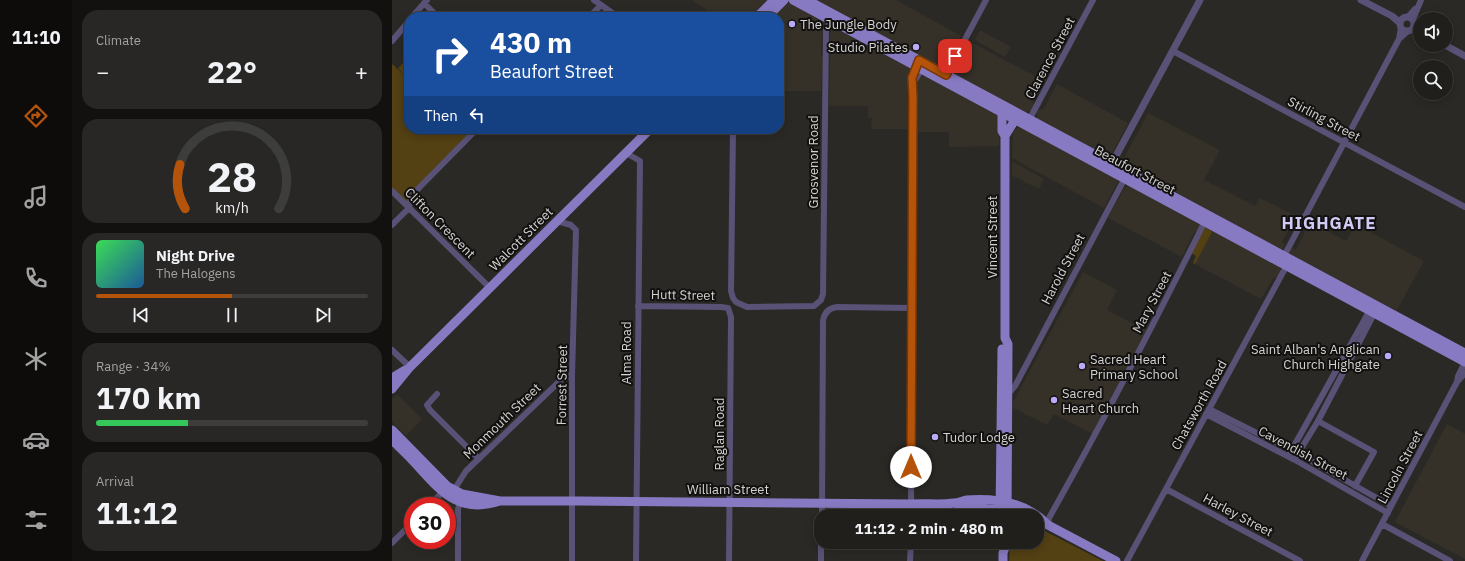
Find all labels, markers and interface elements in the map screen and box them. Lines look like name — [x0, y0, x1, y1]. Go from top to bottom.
map controls — [1413, 12, 1453, 100]
button: sound — [1413, 12, 1453, 52]
street label: Clarence Street — [1021, 14, 1079, 102]
place label: The Jungle Body — [800, 16, 897, 33]
marker: The Jungle Body — [787, 19, 797, 29]
text: 430 m — [490, 24, 572, 61]
text: 11:10 — [11, 26, 61, 49]
icon: right — [424, 28, 476, 80]
text: Climate — [96, 32, 141, 49]
place label: Studio Pilates — [828, 39, 908, 56]
pin — [938, 39, 972, 73]
marker: Studio Pilates — [911, 42, 921, 52]
icon: arrive — [944, 45, 966, 67]
text: 22° — [207, 52, 257, 91]
text: − — [96, 57, 109, 86]
text: + — [355, 57, 368, 86]
text: Beaufort Street — [490, 60, 614, 83]
button: search — [1413, 60, 1453, 100]
street label: Stirling Street — [1285, 93, 1363, 145]
icon: directions — [22, 102, 50, 130]
icon: left — [466, 104, 488, 126]
text: Then — [424, 106, 458, 125]
street label: Grosvenor Road — [805, 115, 822, 209]
street label: Beaufort Street — [1091, 141, 1179, 199]
text: 28 — [207, 149, 257, 203]
icon: music — [22, 183, 50, 211]
street label: Clifton Crescent — [401, 184, 479, 262]
street label: Vincent Street — [984, 196, 1001, 278]
text: km/h — [215, 198, 249, 217]
street label: Walcott Street — [485, 203, 557, 275]
district label: HIGHGATE — [1281, 212, 1377, 234]
street label: Harold Street — [1037, 231, 1089, 307]
text: Night Drive — [156, 246, 235, 265]
icon: phone — [22, 264, 50, 292]
text: The Halogens — [156, 265, 236, 282]
street label: Mary Street — [1129, 268, 1175, 336]
street label: Hutt Street — [651, 286, 715, 304]
icon: previous — [130, 304, 152, 326]
icon: pause — [221, 304, 243, 326]
icon: next — [312, 304, 334, 326]
street label: Alma Road — [618, 321, 635, 385]
place label: Saint Alban's Anglican Church Highgate — [1251, 341, 1380, 373]
icon: climate — [22, 345, 50, 373]
street label: Forrest Street — [553, 345, 571, 425]
place label: Sacred Heart Primary School — [1090, 351, 1179, 383]
marker: Saint Alban's Anglican Church Highgate — [1383, 351, 1393, 361]
street label: Chatsworth Road — [1167, 357, 1231, 453]
text: Range · 34% — [96, 358, 170, 375]
marker: Sacred Heart Primary School — [1077, 361, 1087, 371]
text: 170 km — [96, 378, 201, 417]
street label: Monmouth Street — [459, 379, 545, 463]
place label: Sacred Heart Church — [1062, 385, 1139, 417]
marker: Sacred Heart Church — [1049, 395, 1059, 405]
street label: Raglan Road — [711, 398, 728, 470]
street label: Cavendish Street — [1255, 422, 1351, 484]
icon: car — [22, 426, 50, 454]
street label: Lincoln Street — [1374, 427, 1426, 507]
place label: Tudor Lodge — [943, 429, 1015, 446]
marker: Tudor Lodge — [930, 432, 940, 442]
position arrow — [890, 446, 932, 488]
text: Arrival — [96, 473, 134, 490]
street label: William Street — [687, 481, 769, 498]
street label: Harley Street — [1200, 489, 1276, 541]
text: 11:12 — [96, 493, 178, 532]
speed limit sign: 30 — [404, 497, 456, 549]
icon: filters — [22, 506, 50, 534]
text: 11:12 · 2 min · 480 m — [855, 519, 1003, 538]

